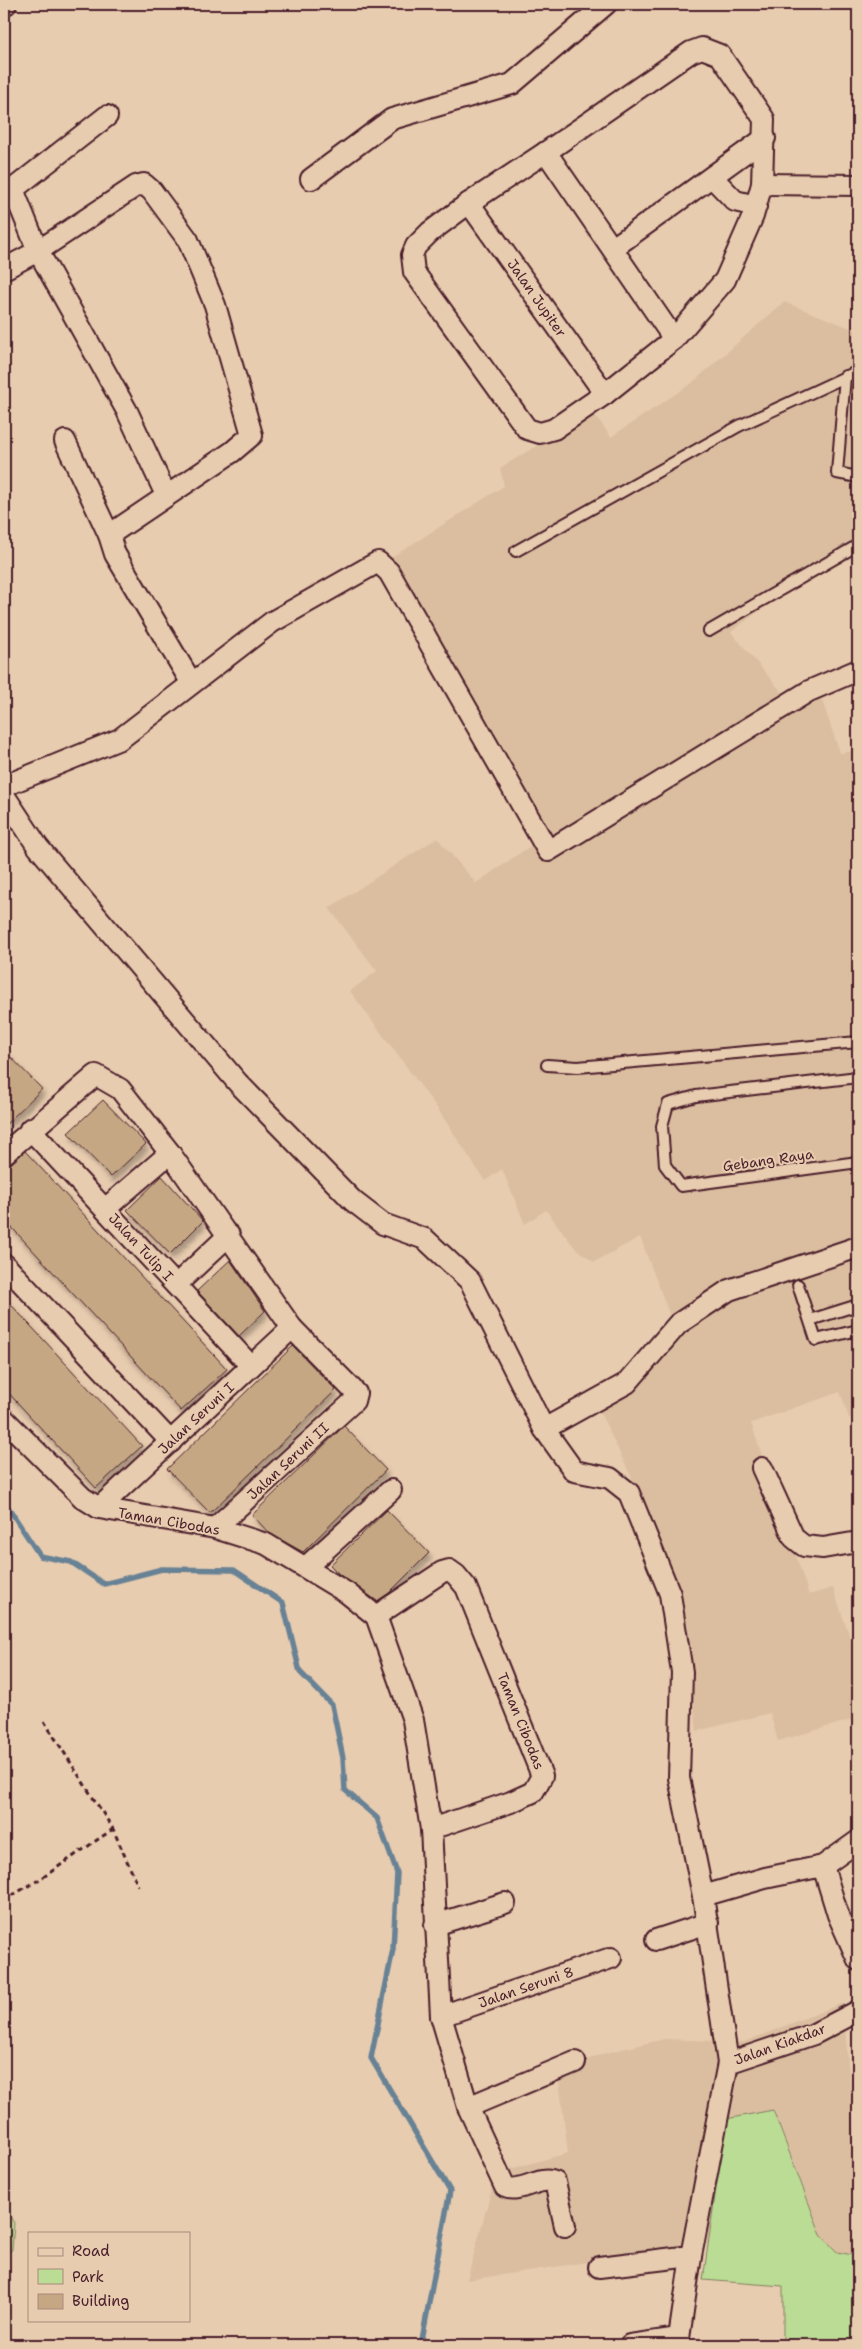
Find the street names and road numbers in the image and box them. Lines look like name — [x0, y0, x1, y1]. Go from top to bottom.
street label: Jalan Jupiter — [504, 256, 571, 341]
street label: Gebang Raya — [721, 1145, 815, 1175]
street label: Jalan Tulip I — [105, 1209, 177, 1285]
street label: Jalan Seruni I — [154, 1378, 238, 1458]
street label: Jalan Seruni II — [243, 1418, 333, 1504]
street label: Taman Cibodas — [117, 1503, 221, 1539]
street label: Taman Cibodas — [493, 1670, 549, 1772]
street label: Jalan Seruni 8 — [476, 1962, 576, 2012]
street label: Jalan Kiakdar — [732, 2019, 829, 2069]

